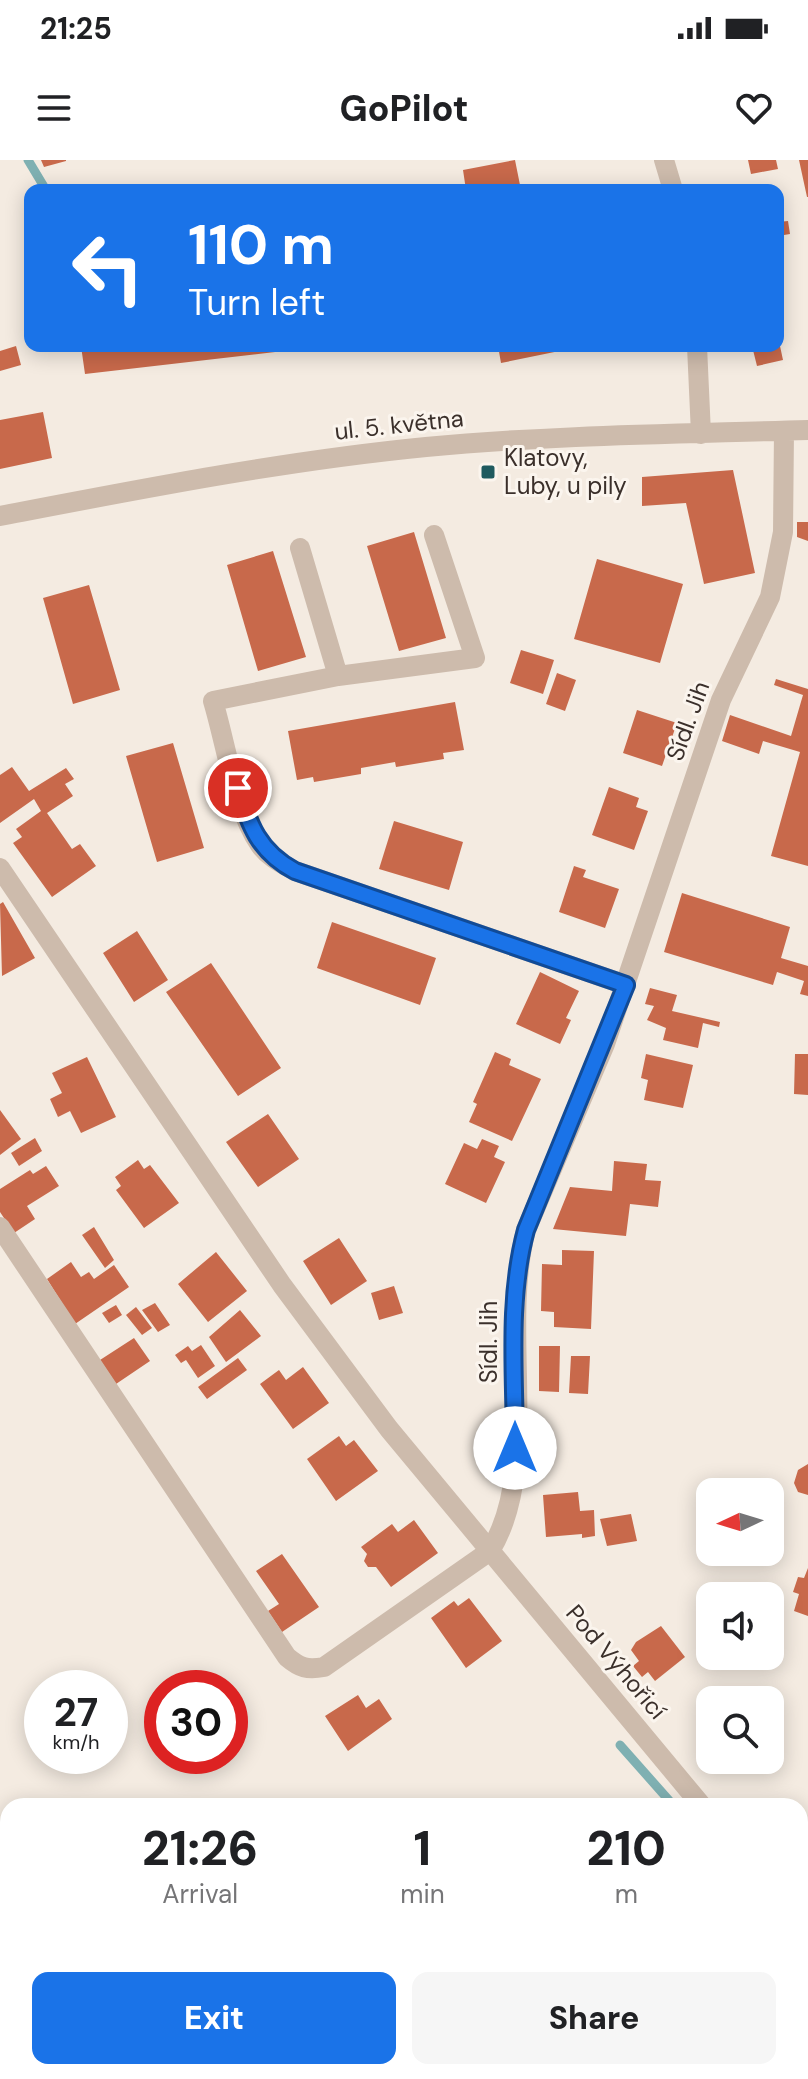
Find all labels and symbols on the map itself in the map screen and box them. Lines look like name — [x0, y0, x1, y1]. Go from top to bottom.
street label: ul. 5. května — [333, 402, 465, 447]
place label: Klatovy, Luby, u pily — [504, 442, 627, 501]
marker: Klatovy, Luby, u pily — [479, 463, 497, 481]
street label: Sídl. Jih — [659, 677, 716, 765]
pin — [204, 754, 272, 822]
street label: Sídl. Jih — [473, 1301, 504, 1383]
position arrow — [473, 1406, 557, 1490]
north arrow — [696, 1478, 784, 1566]
street label: Pod Výhořicí — [559, 1598, 674, 1726]
speed limit sign: 30 — [144, 1670, 248, 1774]

